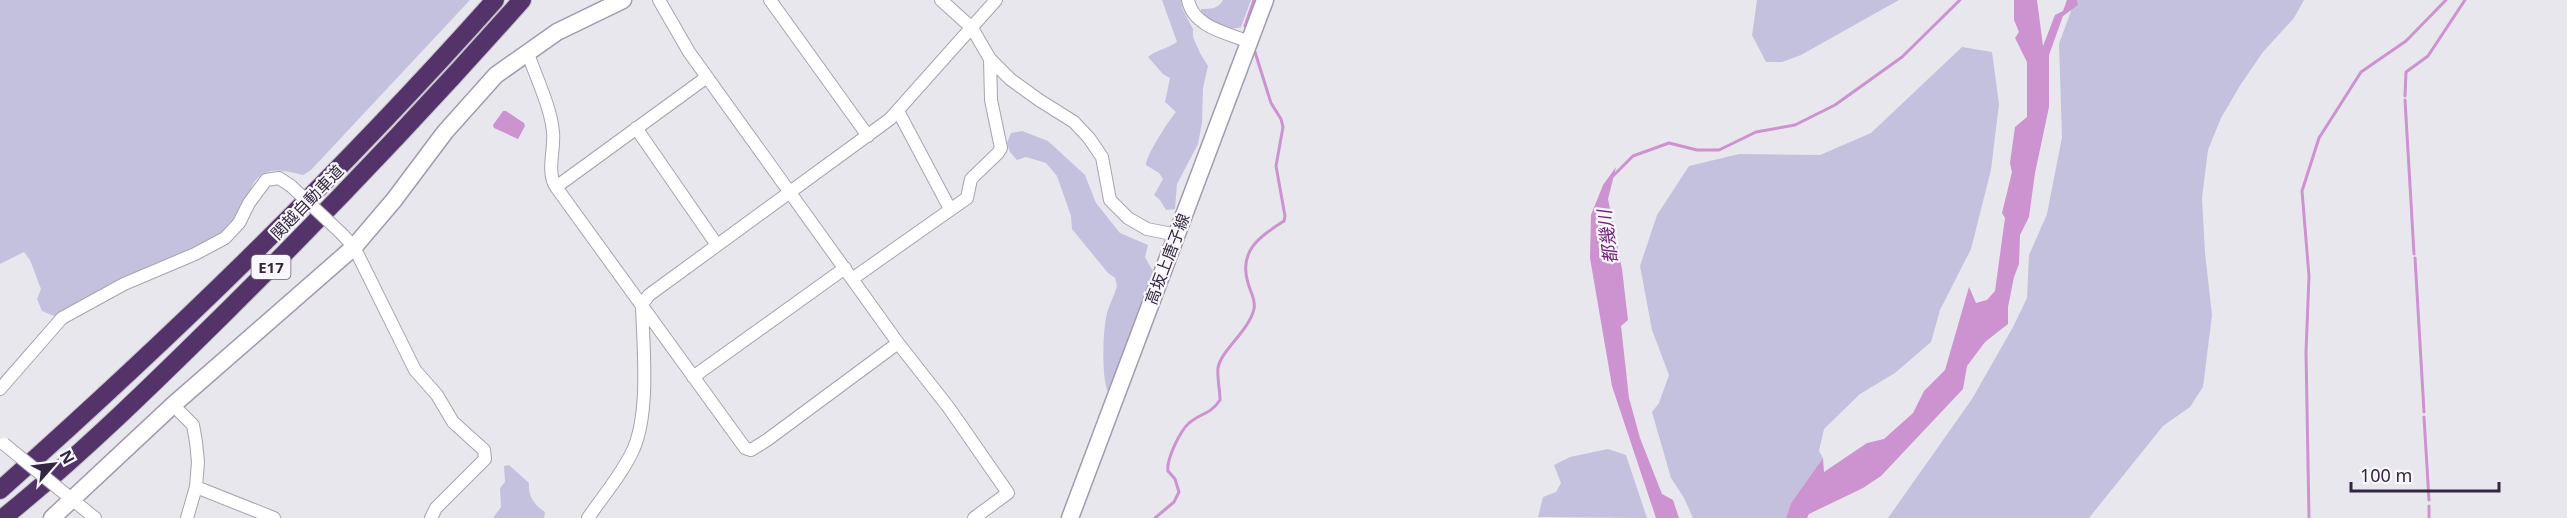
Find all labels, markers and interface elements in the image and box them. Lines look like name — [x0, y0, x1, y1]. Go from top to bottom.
street label: 関越自動車道 — [266, 160, 348, 244]
water label: 都幾川 — [1592, 207, 1622, 265]
street label: 高坂上唐子線 — [1140, 210, 1194, 308]
road number: E17 — [252, 255, 290, 279]
north arrow — [24, 434, 84, 494]
text: N — [54, 446, 80, 468]
scale bar — [2351, 455, 2500, 493]
text: 100 m — [2360, 463, 2412, 487]

